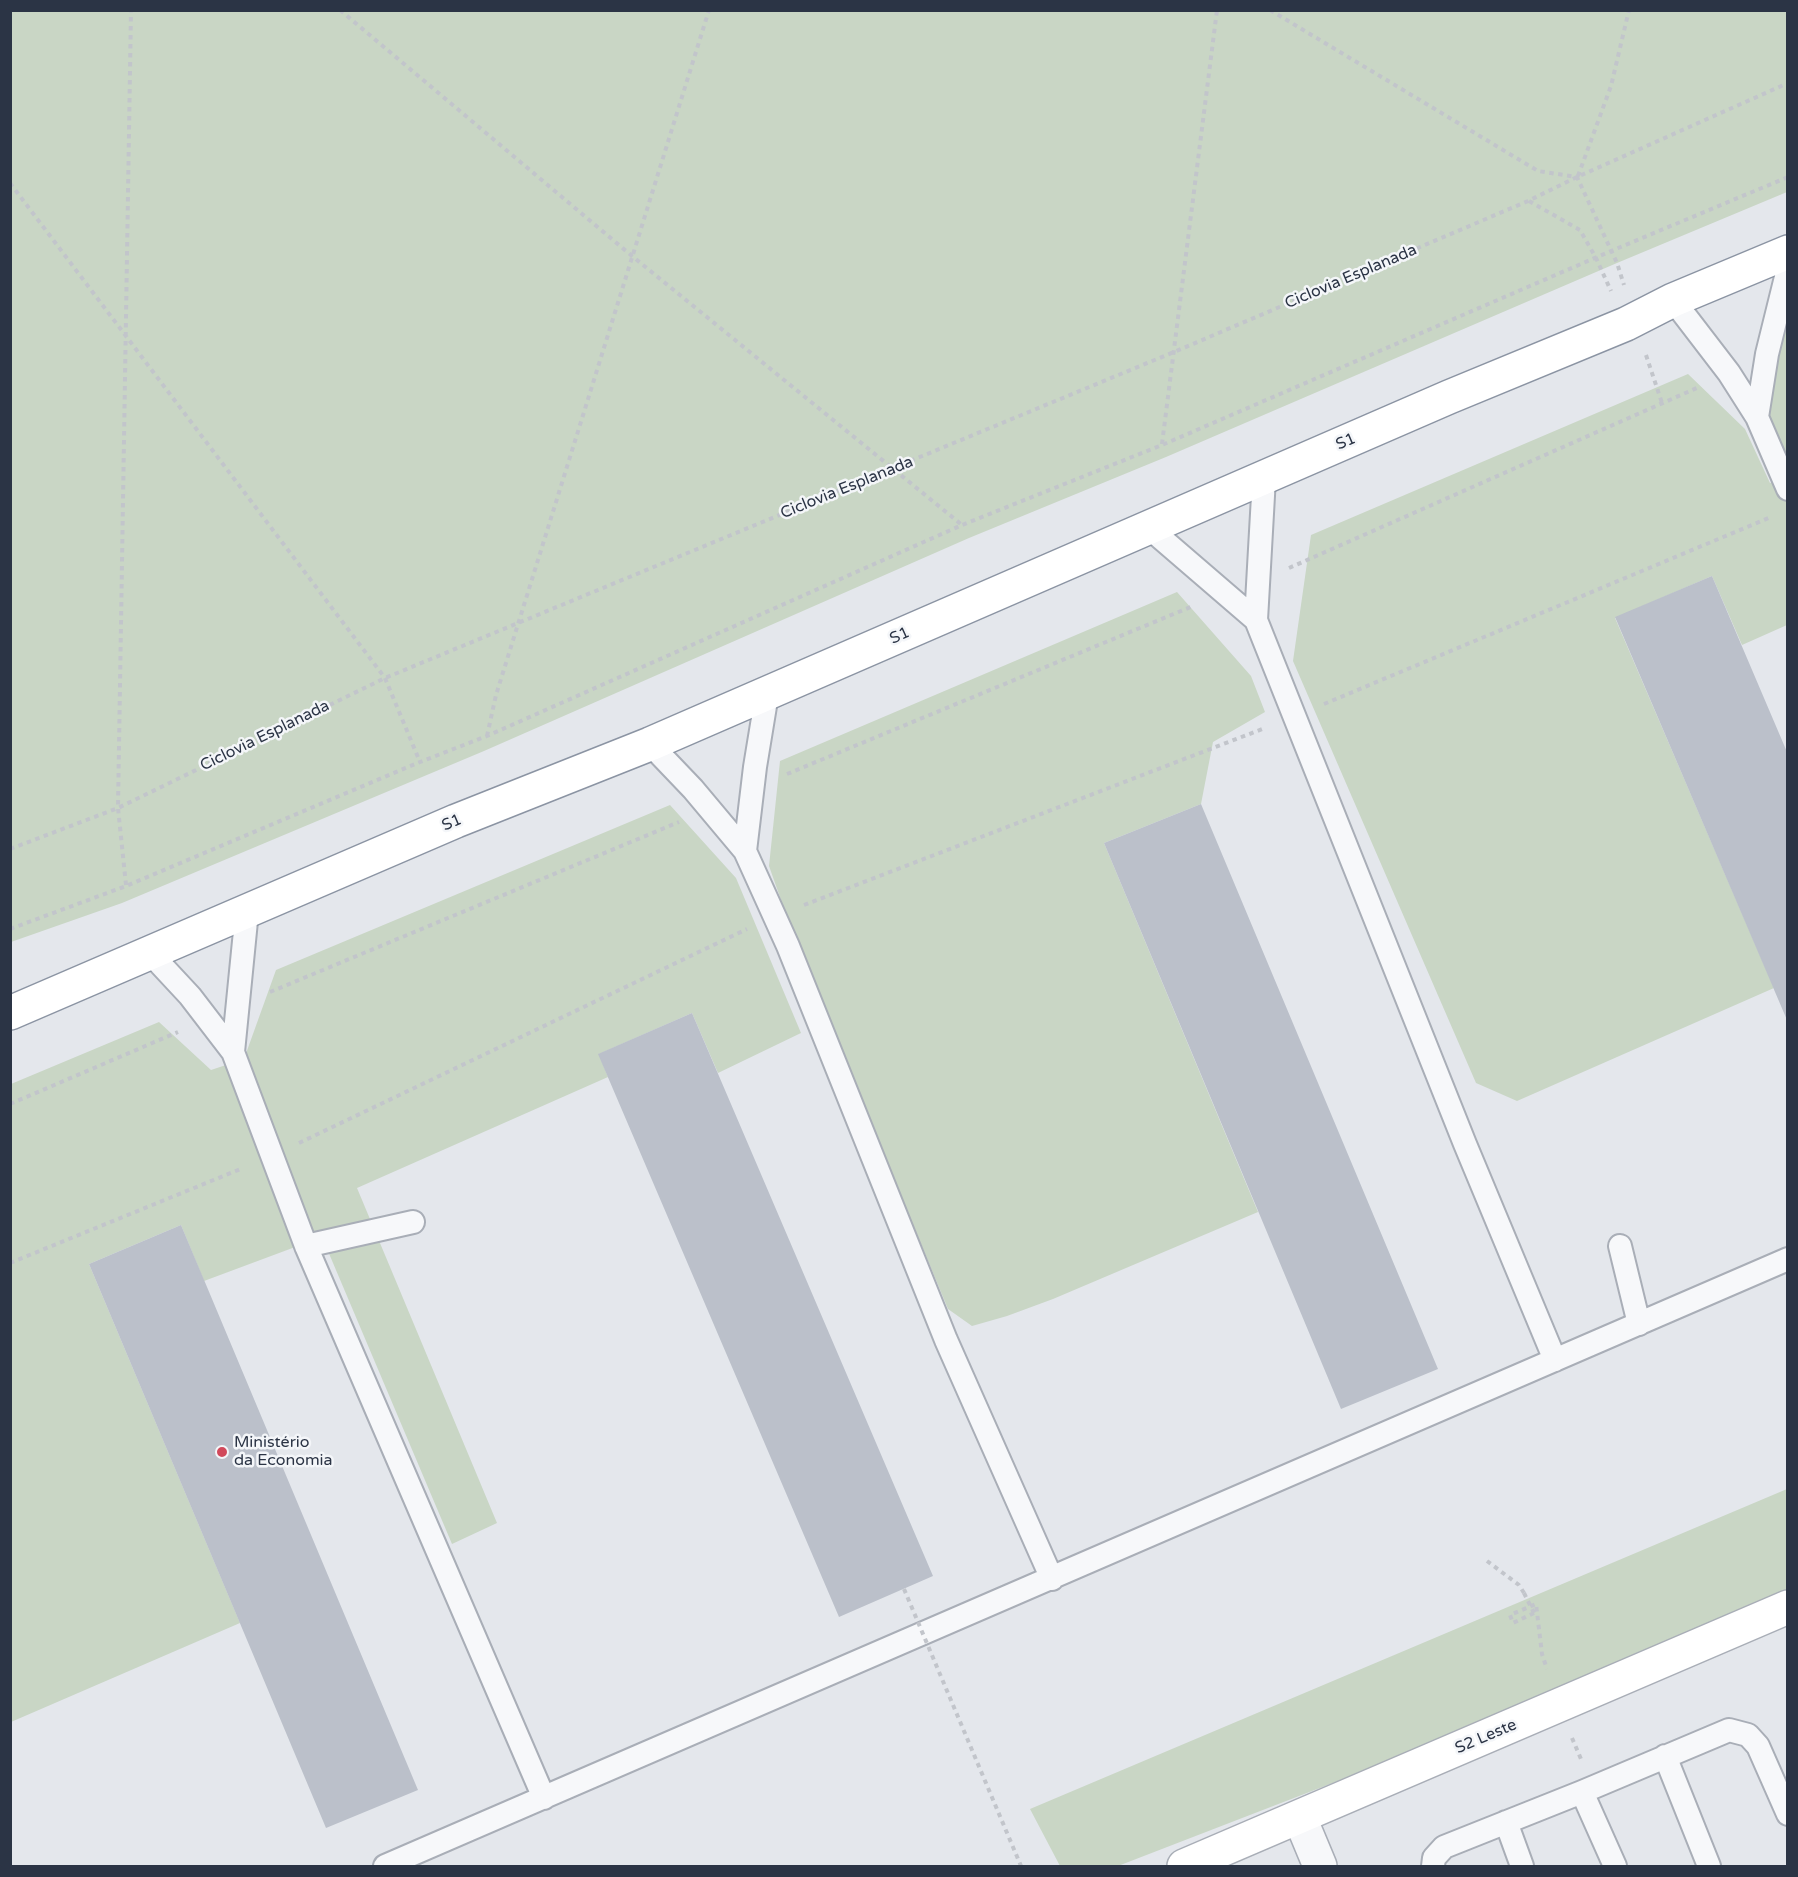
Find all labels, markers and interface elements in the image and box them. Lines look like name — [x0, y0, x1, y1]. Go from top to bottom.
street label: Ciclovia Esplanada — [1282, 241, 1420, 313]
street label: S1 — [1333, 429, 1359, 455]
street label: Ciclovia Esplanada — [778, 453, 916, 523]
street label: S1 — [887, 623, 913, 649]
street label: Ciclovia Esplanada — [197, 696, 333, 776]
street label: S1 — [439, 810, 465, 836]
place label: Ministério da Economia — [234, 1433, 333, 1471]
marker: Ministério da Economia — [215, 1445, 229, 1459]
street label: S2 Leste — [1452, 1715, 1520, 1759]

